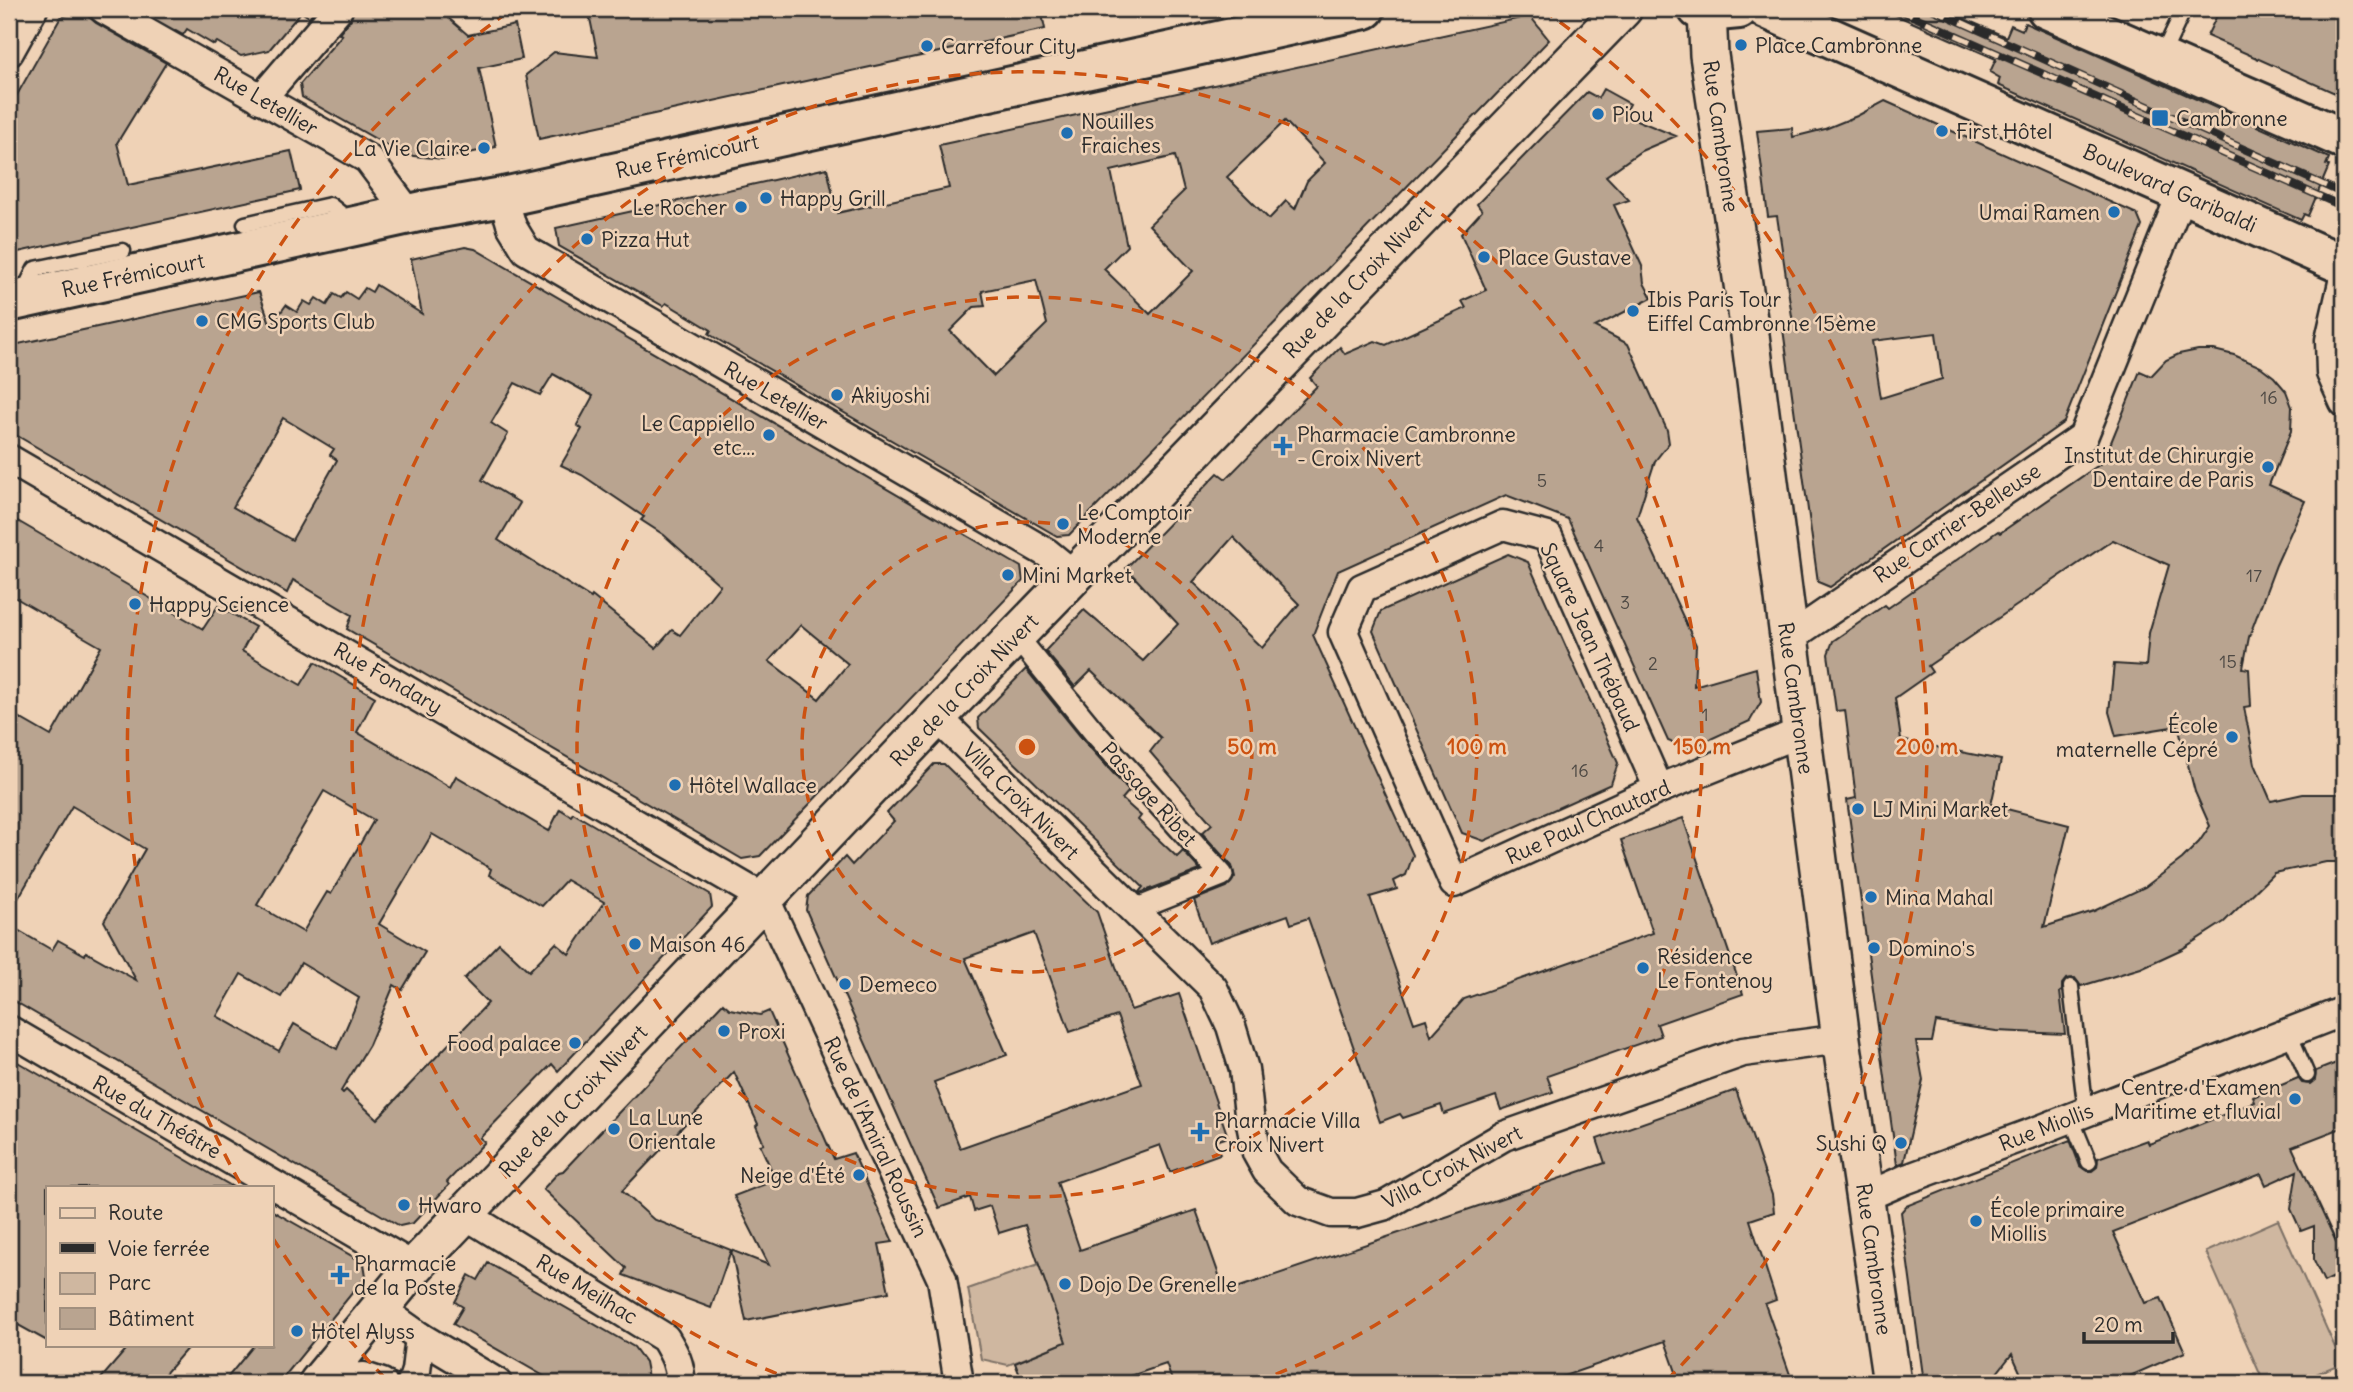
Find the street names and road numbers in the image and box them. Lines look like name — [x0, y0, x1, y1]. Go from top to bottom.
street label: Rue Cambronne — [1697, 58, 1745, 214]
street label: Rue Letellier — [209, 60, 323, 142]
street label: Rue Frémicourt — [613, 128, 761, 184]
street label: Boulevard Garibaldi — [2079, 138, 2261, 238]
street label: Rue de la Croix Nivert — [1277, 200, 1437, 364]
street label: Rue Frémicourt — [59, 247, 207, 303]
street label: Rue Letellier — [719, 355, 833, 437]
street label: Rue Carrier-Belleuse — [1868, 457, 2046, 589]
street label: Square Jean Thébaud — [1534, 538, 1646, 736]
street label: Rue de la Croix Nivert — [884, 608, 1044, 772]
street label: Rue Cambronne — [1772, 620, 1820, 776]
street label: Rue Fondary — [329, 636, 447, 720]
street label: Passage Ribet — [1095, 736, 1203, 852]
street label: Villa Croix Nivert — [957, 737, 1085, 865]
street label: Rue Paul Chautard — [1501, 774, 1675, 870]
street label: Rue de la Croix Nivert — [493, 1019, 653, 1183]
street label: Rue de l'Amiral Roussin — [818, 1032, 934, 1242]
street label: Rue du Théâtre — [88, 1069, 226, 1165]
street label: Rue Miollis — [1995, 1097, 2097, 1157]
street label: Villa Croix Nivert — [1377, 1119, 1527, 1215]
street label: Rue Cambronne — [1850, 1181, 1898, 1337]
street label: Rue Meilhac — [531, 1248, 643, 1330]

